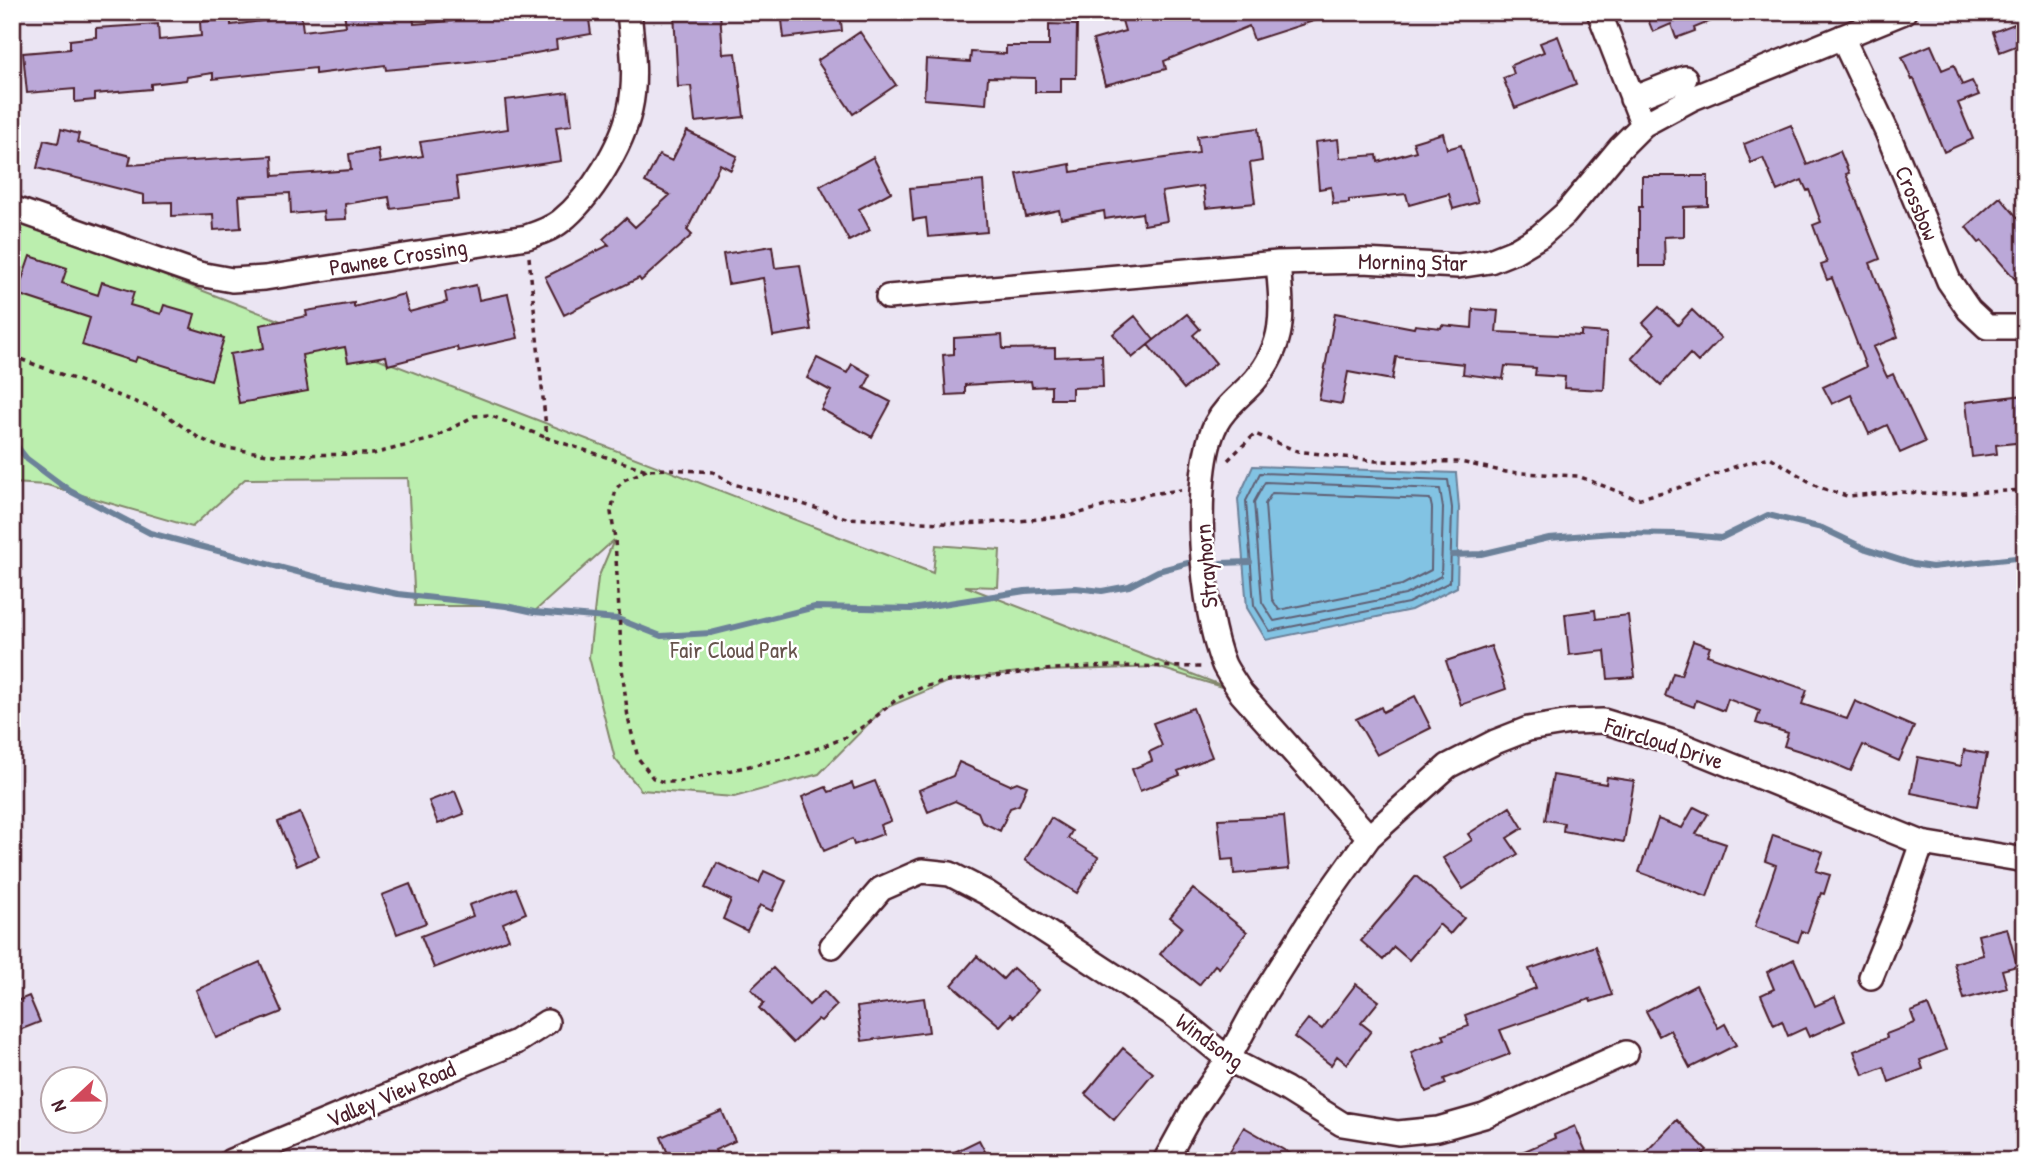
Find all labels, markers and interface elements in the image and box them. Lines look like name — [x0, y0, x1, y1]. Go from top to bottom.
street label: Crossbow — [1888, 161, 1947, 245]
street label: Pawnee Crossing — [327, 230, 469, 283]
street label: Morning Star — [1358, 245, 1468, 278]
street label: Strayhorn — [1186, 523, 1225, 609]
park label: Fair Cloud Park — [670, 634, 798, 665]
street label: Faircloud Drive — [1600, 709, 1727, 776]
street label: Windsong — [1170, 1005, 1251, 1076]
street label: Valley View Road — [322, 1053, 460, 1135]
north arrow — [38, 1064, 108, 1134]
text: N — [44, 1097, 72, 1116]

